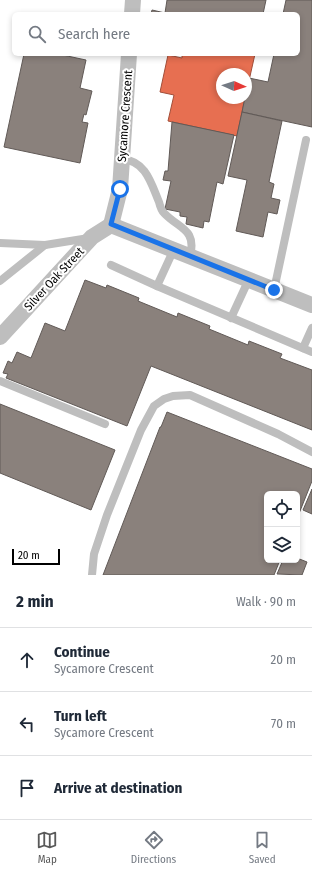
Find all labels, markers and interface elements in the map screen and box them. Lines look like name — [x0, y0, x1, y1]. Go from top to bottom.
search box — [12, 12, 300, 56]
icon: search — [26, 23, 48, 45]
text: Search here — [58, 25, 130, 43]
north arrow — [216, 68, 252, 104]
street label: Sycamore Crescent — [115, 70, 135, 162]
route start — [111, 180, 129, 198]
street label: Silver Oak Street — [21, 244, 87, 314]
route end — [265, 281, 283, 299]
map controls — [264, 491, 300, 563]
button: locate — [264, 491, 300, 527]
button: layers — [264, 527, 300, 563]
scale bar — [12, 547, 60, 566]
text: 20 m — [18, 549, 40, 562]
text: 2 min — [16, 591, 54, 612]
text: Walk · 90 m — [236, 594, 296, 609]
text: Continue — [54, 643, 110, 661]
icon: ahead — [16, 649, 38, 671]
text: 20 m — [270, 652, 296, 667]
text: Sycamore Crescent — [54, 661, 154, 676]
text: Turn left — [54, 707, 107, 725]
icon: left — [16, 713, 38, 735]
text: 70 m — [271, 716, 296, 731]
text: Sycamore Crescent — [54, 725, 154, 740]
icon: arrive — [16, 777, 38, 799]
text: Arrive at destination — [54, 779, 182, 797]
tab: Map — [36, 829, 58, 866]
tab: Directions — [131, 829, 176, 866]
tab: Saved — [249, 829, 276, 866]

